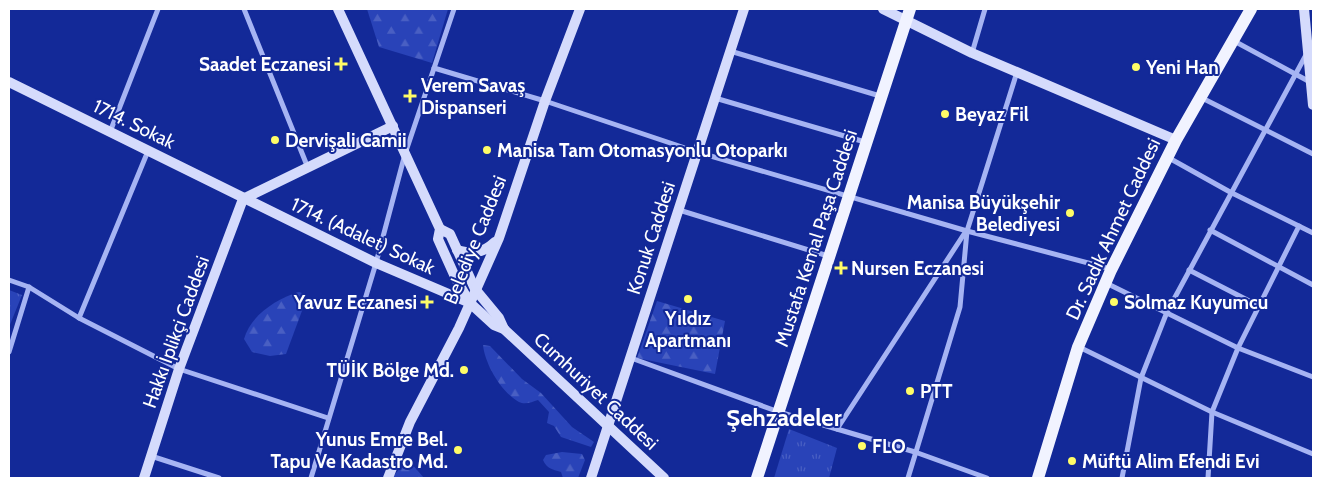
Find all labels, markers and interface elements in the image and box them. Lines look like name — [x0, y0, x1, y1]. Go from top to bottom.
place label: Saadet Eczanesi — [199, 53, 331, 76]
place label: Yeni Han — [1145, 56, 1219, 79]
marker: Saadet Eczanesi — [335, 58, 347, 70]
marker: Yeni Han — [1130, 61, 1142, 73]
place label: Verem Savaş Dispanseri — [421, 74, 525, 119]
marker: Verem Savaş Dispanseri — [403, 89, 417, 103]
street label: 1714. Sokak — [89, 94, 179, 154]
place label: Beyaz Fil — [955, 103, 1029, 126]
marker: Beyaz Fil — [939, 108, 951, 120]
street label: Mustafa Kemal Paşa Caddesi — [770, 127, 862, 349]
place label: Dervişali Camii — [285, 129, 407, 152]
marker: Dervişali Camii — [269, 134, 281, 146]
street label: Dr. Sadık Ahmet Caddesi — [1061, 135, 1165, 323]
place label: Manisa Tam Otomasyonlu Otoparkı — [497, 139, 788, 162]
marker: Manisa Tam Otomasyonlu Otoparkı — [481, 144, 493, 156]
street label: Belediye Caddesi — [439, 172, 511, 308]
street label: Konuk Caddesi — [622, 179, 680, 297]
place label: Manisa Büyükşehir Belediyesi — [907, 191, 1061, 236]
street label: 1714. (Adalet) Sokak — [287, 193, 439, 280]
marker: Manisa Büyükşehir Belediyesi — [1064, 207, 1076, 219]
street label: Hakkı İplikçi Caddesi — [138, 253, 214, 411]
place label: Nursen Eczanesi — [851, 257, 984, 280]
marker: Nursen Eczanesi — [835, 262, 847, 274]
place label: Yavuz Eczanesi — [293, 291, 417, 314]
place label: Solmaz Kuyumcu — [1124, 291, 1268, 314]
marker: Yıldız Apartmanı — [682, 293, 694, 305]
marker: Yavuz Eczanesi — [421, 296, 433, 308]
marker: Solmaz Kuyumcu — [1108, 296, 1120, 308]
place label: Yıldız Apartmanı — [645, 307, 731, 352]
street label: Cumhuriyet Caddesi — [529, 327, 663, 455]
place label: TÜİK Bölge Md. — [326, 359, 454, 382]
marker: TÜİK Bölge Md. — [458, 364, 470, 376]
place label: PTT — [920, 380, 953, 403]
marker: PTT — [904, 385, 916, 397]
district label: Şehzadeler — [726, 403, 842, 432]
place label: Yunus Emre Bel. Tapu Ve Kadastro Md. — [271, 428, 448, 473]
place label: FLO — [872, 435, 906, 458]
marker: FLO — [856, 440, 868, 452]
marker: Yunus Emre Bel. Tapu Ve Kadastro Md. — [452, 444, 464, 456]
place label: Müftü Alim Efendi Evi — [1082, 450, 1260, 473]
marker: Müftü Alim Efendi Evi — [1066, 455, 1078, 467]

